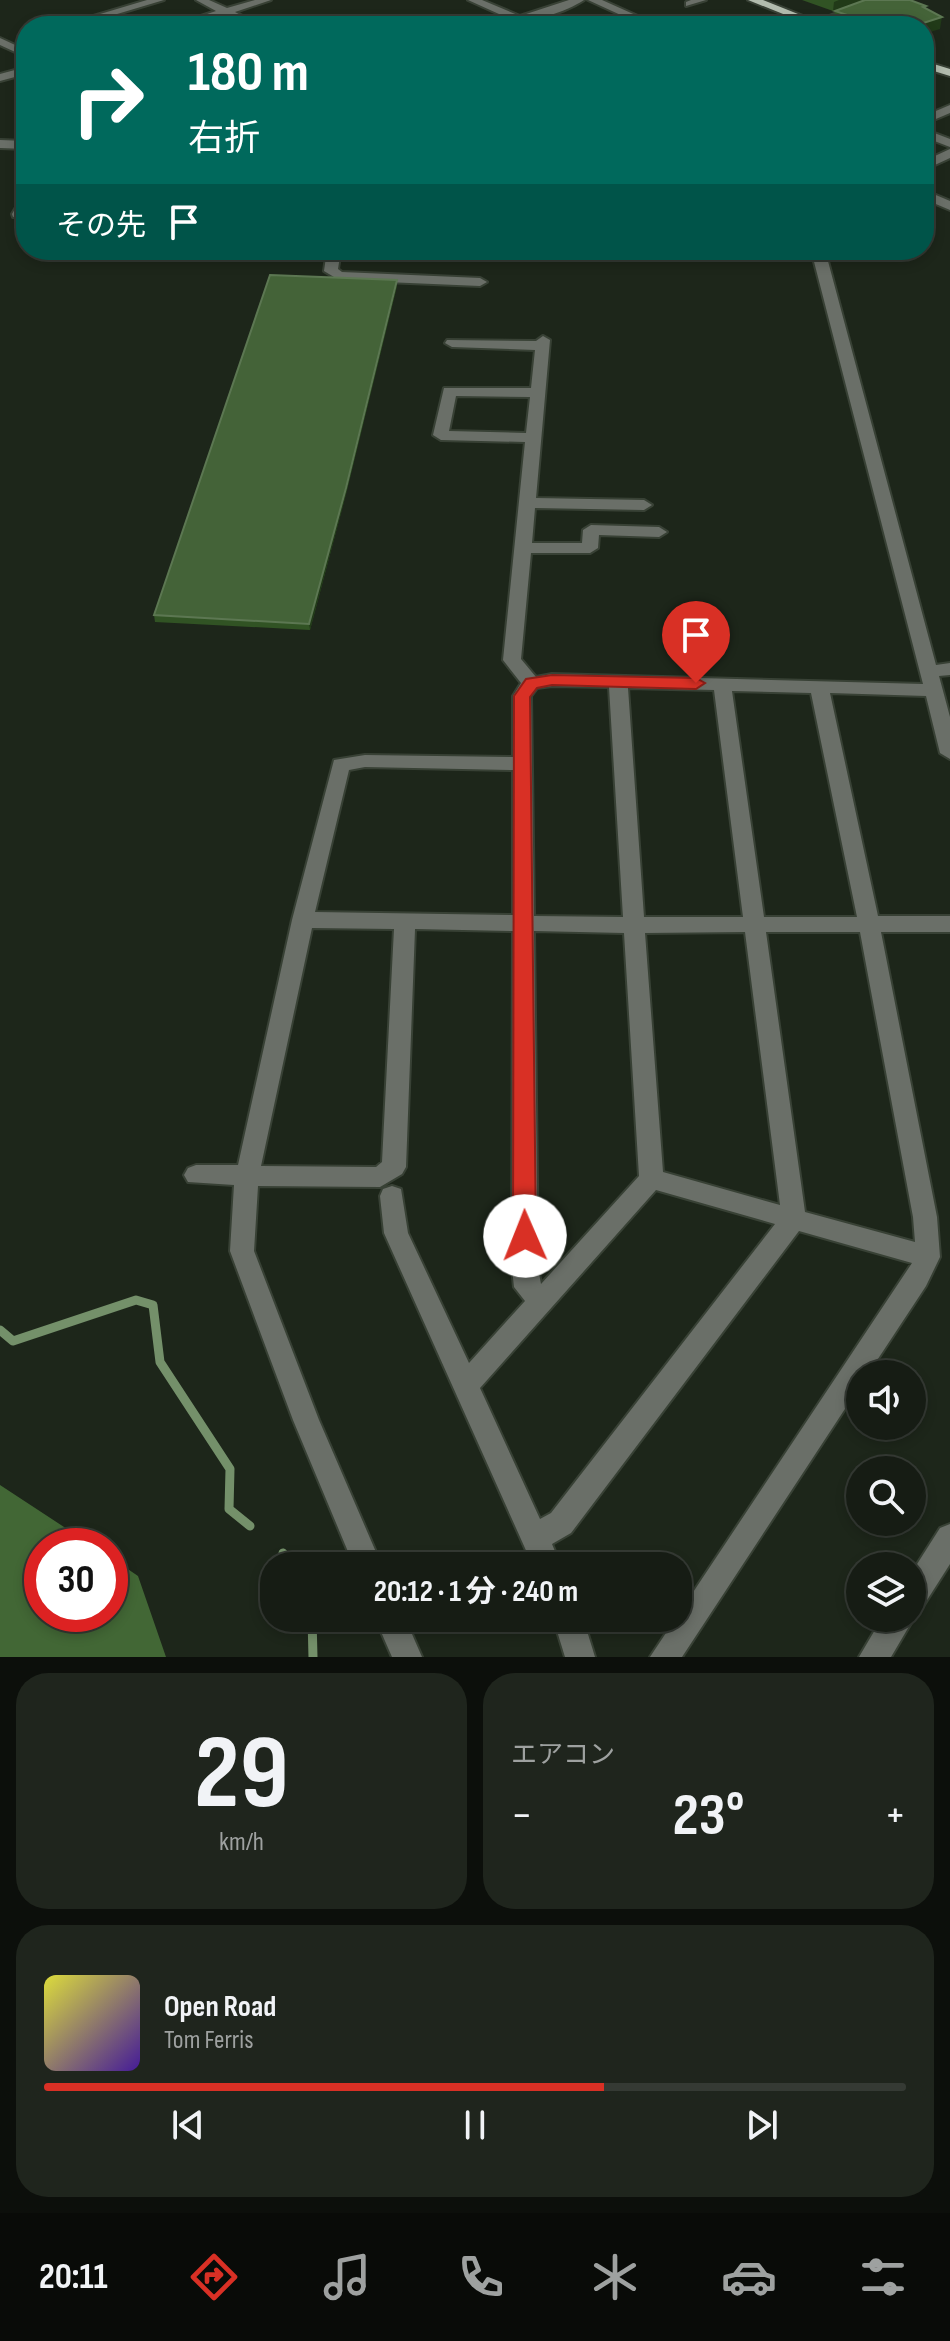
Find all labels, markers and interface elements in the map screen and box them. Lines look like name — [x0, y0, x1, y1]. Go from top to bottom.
text: 180 m — [188, 40, 309, 107]
icon: right — [56, 48, 160, 152]
text: 右折 — [188, 118, 260, 161]
icon: arrive — [162, 200, 206, 244]
text: その先 — [56, 208, 146, 244]
pin — [662, 601, 730, 683]
icon: arrive — [674, 613, 718, 657]
position arrow — [483, 1194, 567, 1278]
map controls — [846, 1360, 926, 1632]
button: sound — [846, 1360, 926, 1440]
button: search — [846, 1456, 926, 1536]
speed limit sign: 30 — [24, 1528, 128, 1632]
button: layers — [846, 1552, 926, 1632]
text: 20:12 · 1 分 · 240 m — [374, 1574, 578, 1610]
text: 29 — [194, 1712, 289, 1837]
text: エアコン — [511, 1740, 615, 1771]
text: 23° — [672, 1780, 745, 1852]
text: − — [511, 1789, 533, 1842]
text: + — [884, 1789, 906, 1842]
text: km/h — [219, 1827, 264, 1858]
text: Open Road — [164, 1989, 276, 2025]
text: Tom Ferris — [164, 2025, 254, 2056]
icon: previous — [166, 2103, 210, 2147]
icon: pause — [453, 2103, 497, 2147]
icon: next — [740, 2103, 784, 2147]
icon: directions — [186, 2249, 242, 2305]
icon: music — [319, 2249, 375, 2305]
icon: phone — [453, 2249, 509, 2305]
icon: climate — [587, 2249, 643, 2305]
icon: car — [721, 2249, 777, 2305]
icon: filters — [855, 2249, 911, 2305]
text: 20:11 — [39, 2256, 108, 2299]

